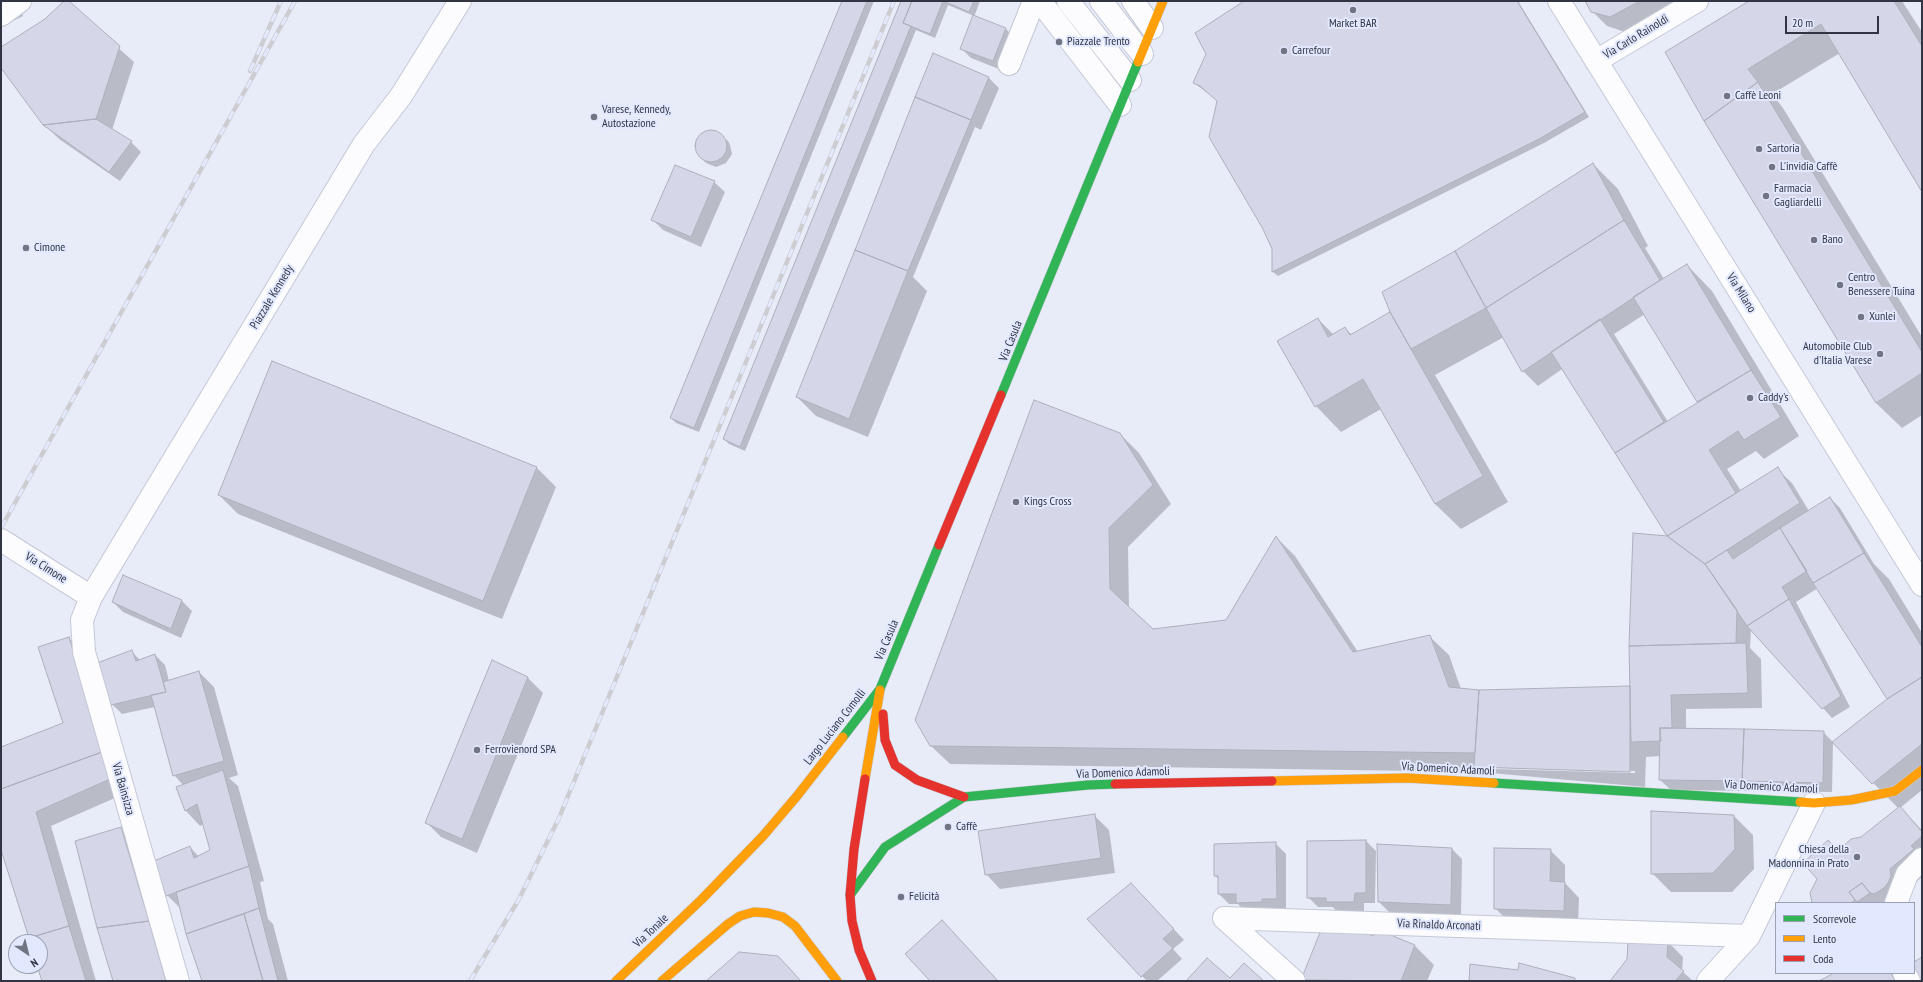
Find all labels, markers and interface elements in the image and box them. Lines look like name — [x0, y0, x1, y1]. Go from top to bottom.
marker: Market BAR — [1348, 5, 1358, 15]
scale bar — [1787, 8, 1881, 34]
street label: Via Carlo Rainoldi — [1601, 12, 1671, 62]
text: 20 m — [1792, 15, 1813, 30]
place label: Market BAR — [1329, 17, 1377, 31]
place label: Piazzale Trento — [1067, 35, 1130, 49]
marker: Piazzale Trento — [1054, 37, 1064, 47]
place label: Carrefour — [1292, 44, 1330, 58]
marker: Carrefour — [1279, 46, 1289, 56]
place label: Caffè Leoni — [1735, 89, 1781, 103]
marker: Caffè Leoni — [1722, 91, 1732, 101]
place label: Varese, Kennedy, Autostazione — [602, 103, 671, 131]
marker: Varese, Kennedy, Autostazione — [589, 112, 599, 122]
place label: Sartoria — [1767, 142, 1800, 156]
marker: Sartoria — [1754, 144, 1764, 154]
place label: L'invidia Caffè — [1780, 160, 1837, 174]
marker: L'invidia Caffè — [1767, 162, 1777, 172]
place label: Farmacia Gagliardelli — [1774, 182, 1822, 210]
marker: Farmacia Gagliardelli — [1761, 191, 1771, 201]
place label: Bano — [1822, 233, 1843, 247]
marker: Bano — [1809, 235, 1819, 245]
place label: Cimone — [34, 241, 65, 255]
marker: Cimone — [21, 243, 31, 253]
street label: Piazzale Kennedy — [247, 262, 297, 332]
street label: Via Milano — [1723, 271, 1759, 315]
place label: Centro Benessere Tuina — [1848, 271, 1915, 299]
marker: Centro Benessere Tuina — [1835, 280, 1845, 290]
place label: Xunlei — [1869, 310, 1896, 324]
marker: Xunlei — [1856, 312, 1866, 322]
street label: Via Casula — [996, 319, 1026, 363]
place label: Automobile Club d'Italia Varese — [1803, 340, 1872, 368]
marker: Automobile Club d'Italia Varese — [1875, 349, 1885, 359]
place label: Caddy's — [1758, 391, 1789, 405]
marker: Caddy's — [1745, 393, 1755, 403]
place label: Kings Cross — [1024, 495, 1071, 509]
marker: Kings Cross — [1011, 497, 1021, 507]
street label: Via Cimone — [22, 549, 70, 587]
street label: Via Casula — [872, 618, 902, 662]
street label: Largo Luciano Comolli — [801, 686, 869, 768]
place label: Ferrovienord SPA — [485, 743, 556, 757]
marker: Ferrovienord SPA — [472, 745, 482, 755]
street label: Via Domenico Adamoli — [1401, 759, 1495, 779]
street label: Via Bainsizza — [109, 761, 137, 817]
street label: Via Domenico Adamoli — [1076, 764, 1170, 782]
street label: Via Domenico Adamoli — [1724, 777, 1818, 797]
place label: Caffè — [956, 820, 977, 834]
marker: Caffè — [943, 822, 953, 832]
place label: Chiesa della Madonnina in Prato — [1768, 843, 1849, 871]
marker: Chiesa della Madonnina in Prato — [1852, 852, 1862, 862]
place label: Felicità — [909, 890, 939, 904]
marker: Felicità — [896, 892, 906, 902]
legend — [1775, 902, 1915, 974]
street label: Via Tonale — [630, 911, 672, 951]
text: Scorrevole — [1813, 911, 1856, 926]
street label: Via Rinaldo Arconati — [1397, 916, 1481, 934]
text: Lento — [1813, 931, 1836, 946]
north arrow — [8, 934, 48, 974]
text: Coda — [1813, 951, 1833, 966]
text: N — [28, 956, 41, 970]

